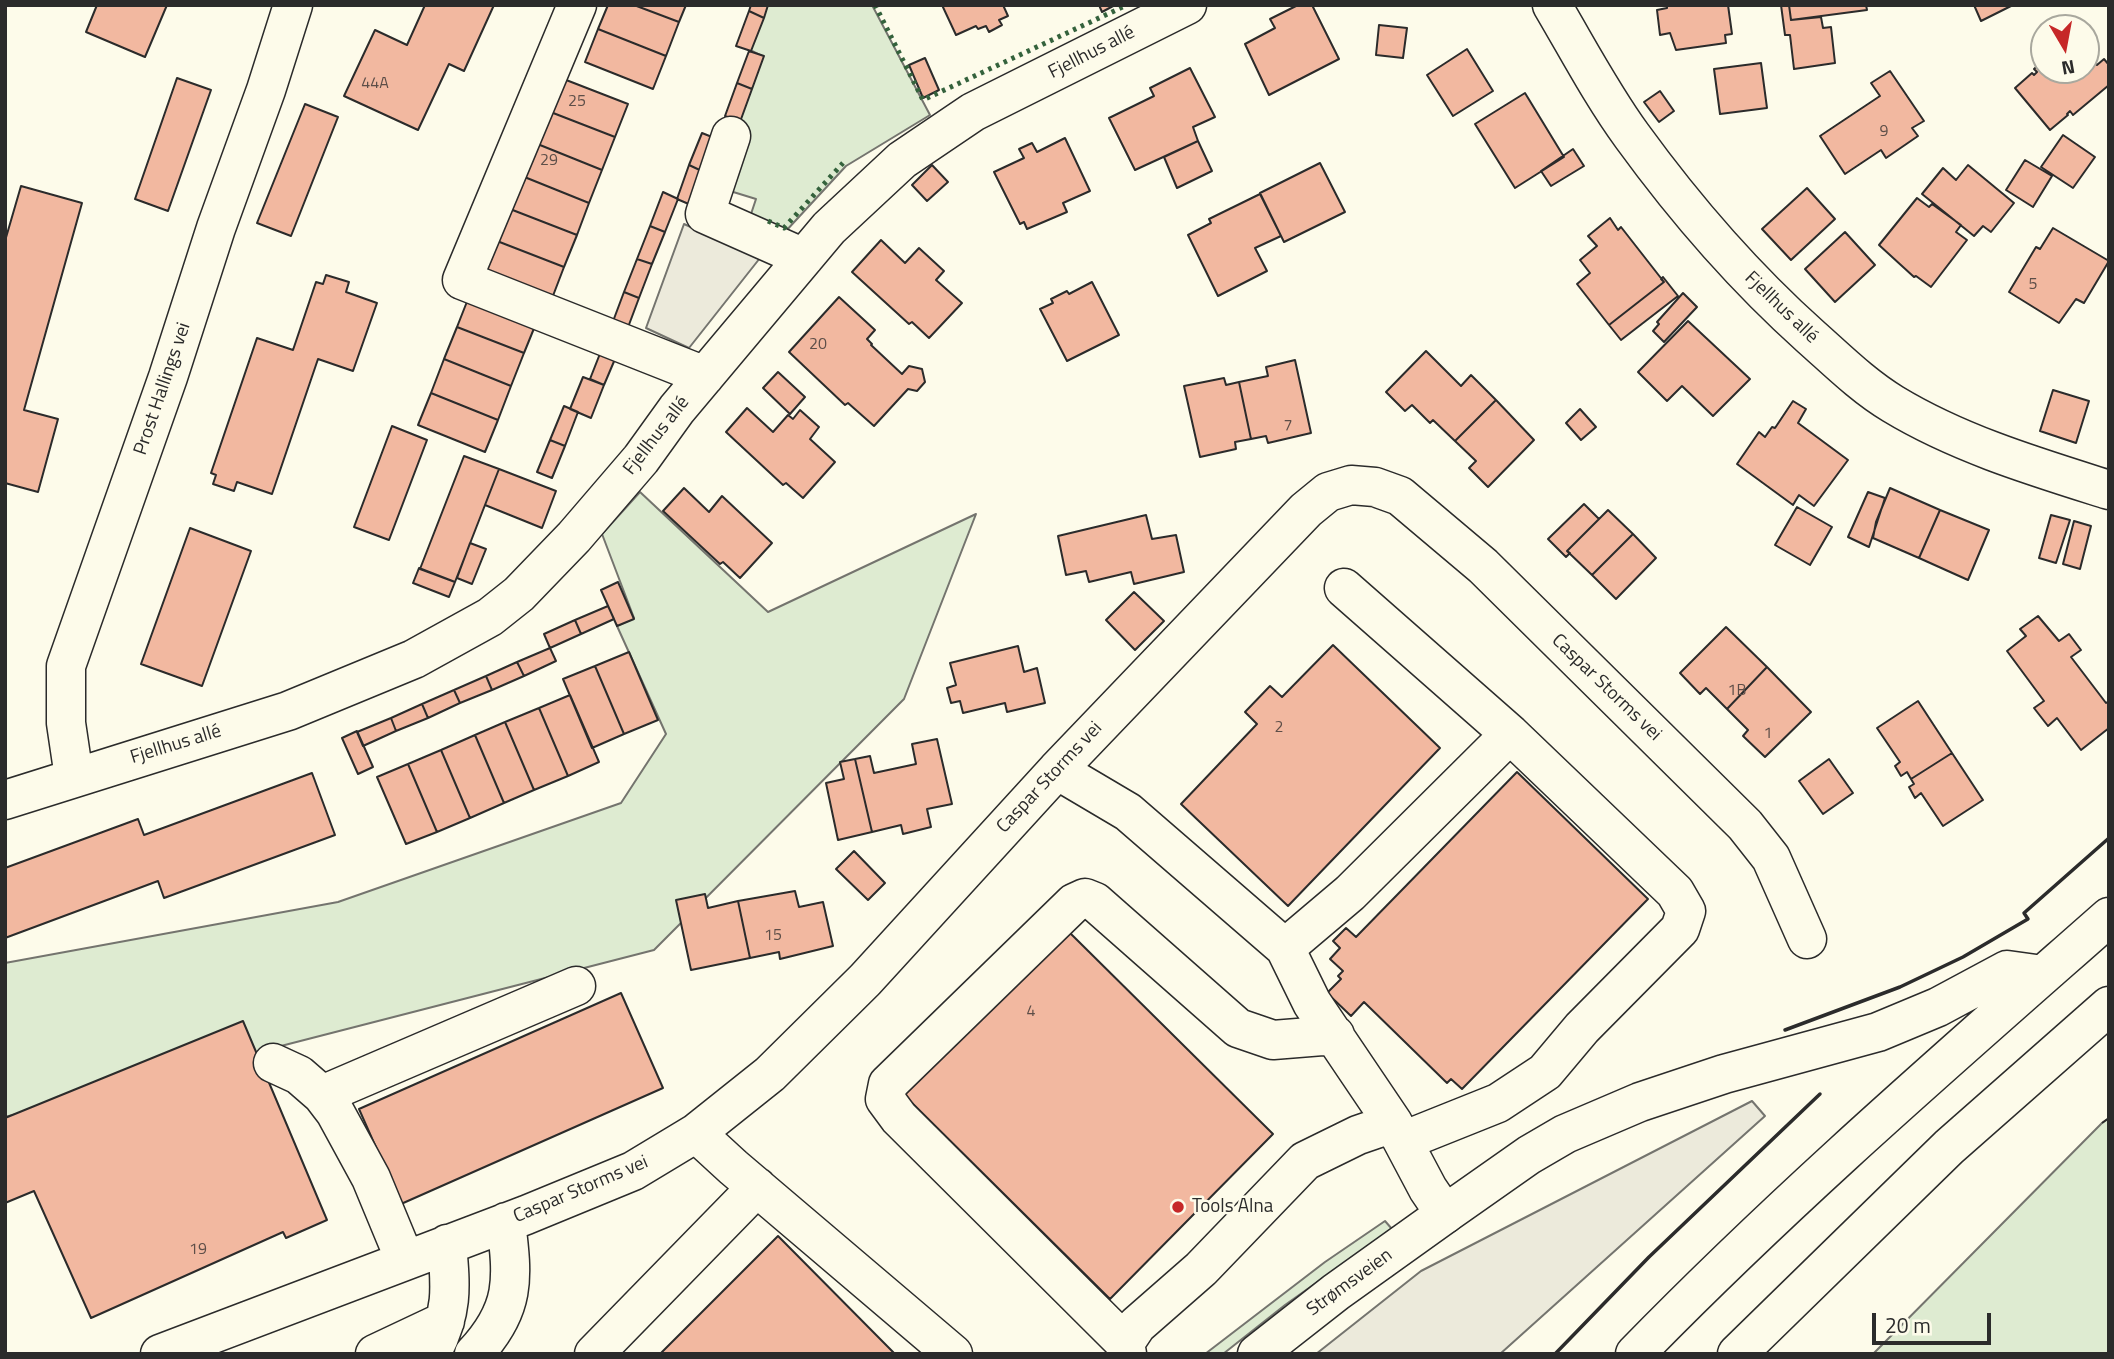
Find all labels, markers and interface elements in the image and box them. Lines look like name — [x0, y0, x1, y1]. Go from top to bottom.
north arrow — [2030, 14, 2100, 84]
street label: Fjellhus allé — [1045, 22, 1139, 84]
text: N — [2059, 53, 2077, 84]
house number: 44A — [361, 74, 389, 94]
house number: 25 — [568, 92, 586, 112]
house number: 9 — [1880, 122, 1888, 142]
house number: 29 — [540, 151, 558, 171]
street label: Fjellhus allé — [1739, 267, 1823, 349]
house number: 5 — [2029, 275, 2037, 295]
street label: Prost Hallings vei — [130, 320, 196, 458]
house number: 20 — [809, 335, 827, 355]
street label: Fjellhus allé — [619, 392, 695, 480]
house number: 7 — [1284, 416, 1292, 436]
street label: Caspar Storms vei — [1546, 630, 1666, 746]
house number: 1B — [1728, 681, 1746, 701]
street label: Caspar Storms vei — [993, 718, 1107, 838]
house number: 2 — [1275, 718, 1283, 738]
street label: Fjellhus allé — [128, 720, 224, 770]
house number: 1 — [1764, 724, 1772, 744]
house number: 15 — [764, 926, 782, 946]
house number: 4 — [1027, 1002, 1035, 1022]
street label: Caspar Storms vei — [510, 1151, 652, 1229]
place label: Tools Alna — [1192, 1196, 1273, 1218]
marker: Tools Alna — [1170, 1199, 1186, 1215]
house number: 19 — [189, 1240, 207, 1260]
street label: Strømsveien — [1303, 1244, 1397, 1322]
scale bar — [1876, 1300, 1995, 1344]
text: 20 m — [1885, 1309, 1931, 1341]

